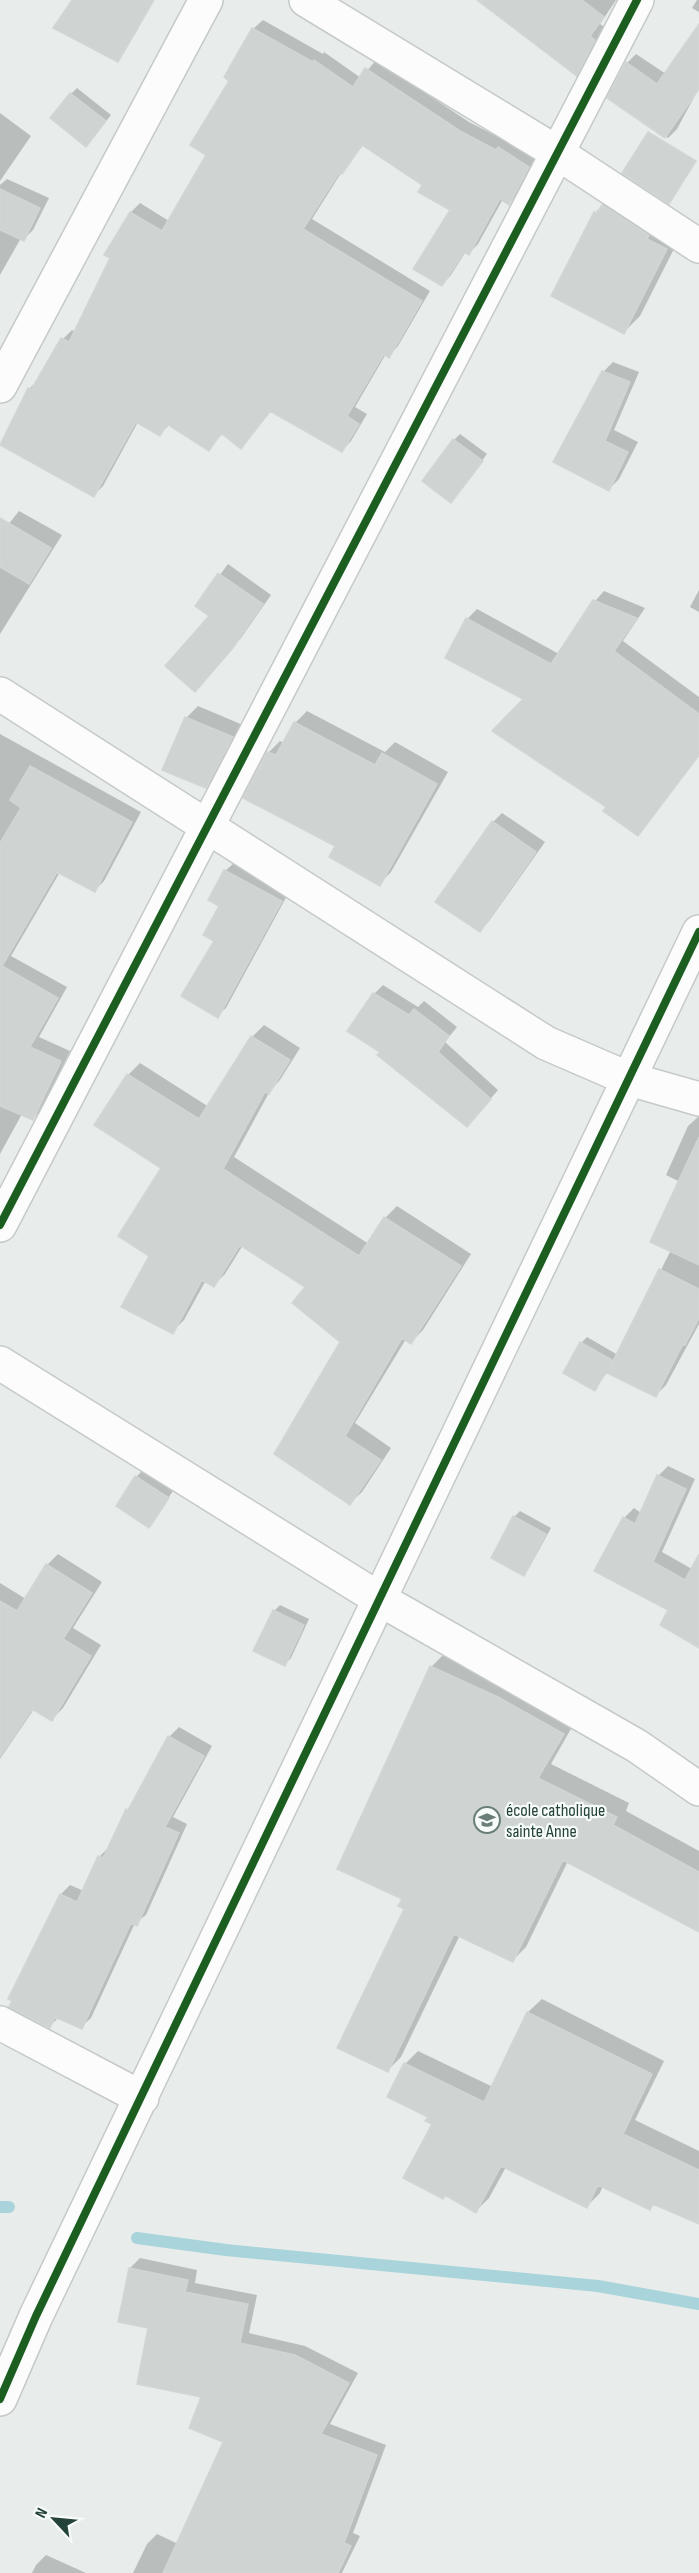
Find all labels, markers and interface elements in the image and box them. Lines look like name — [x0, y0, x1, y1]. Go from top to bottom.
place label: école catholique sainte Anne — [506, 1800, 605, 1842]
school or university icon: école catholique sainte Anne — [472, 1805, 502, 1835]
north arrow — [24, 2489, 84, 2549]
text: N — [31, 2505, 52, 2521]

